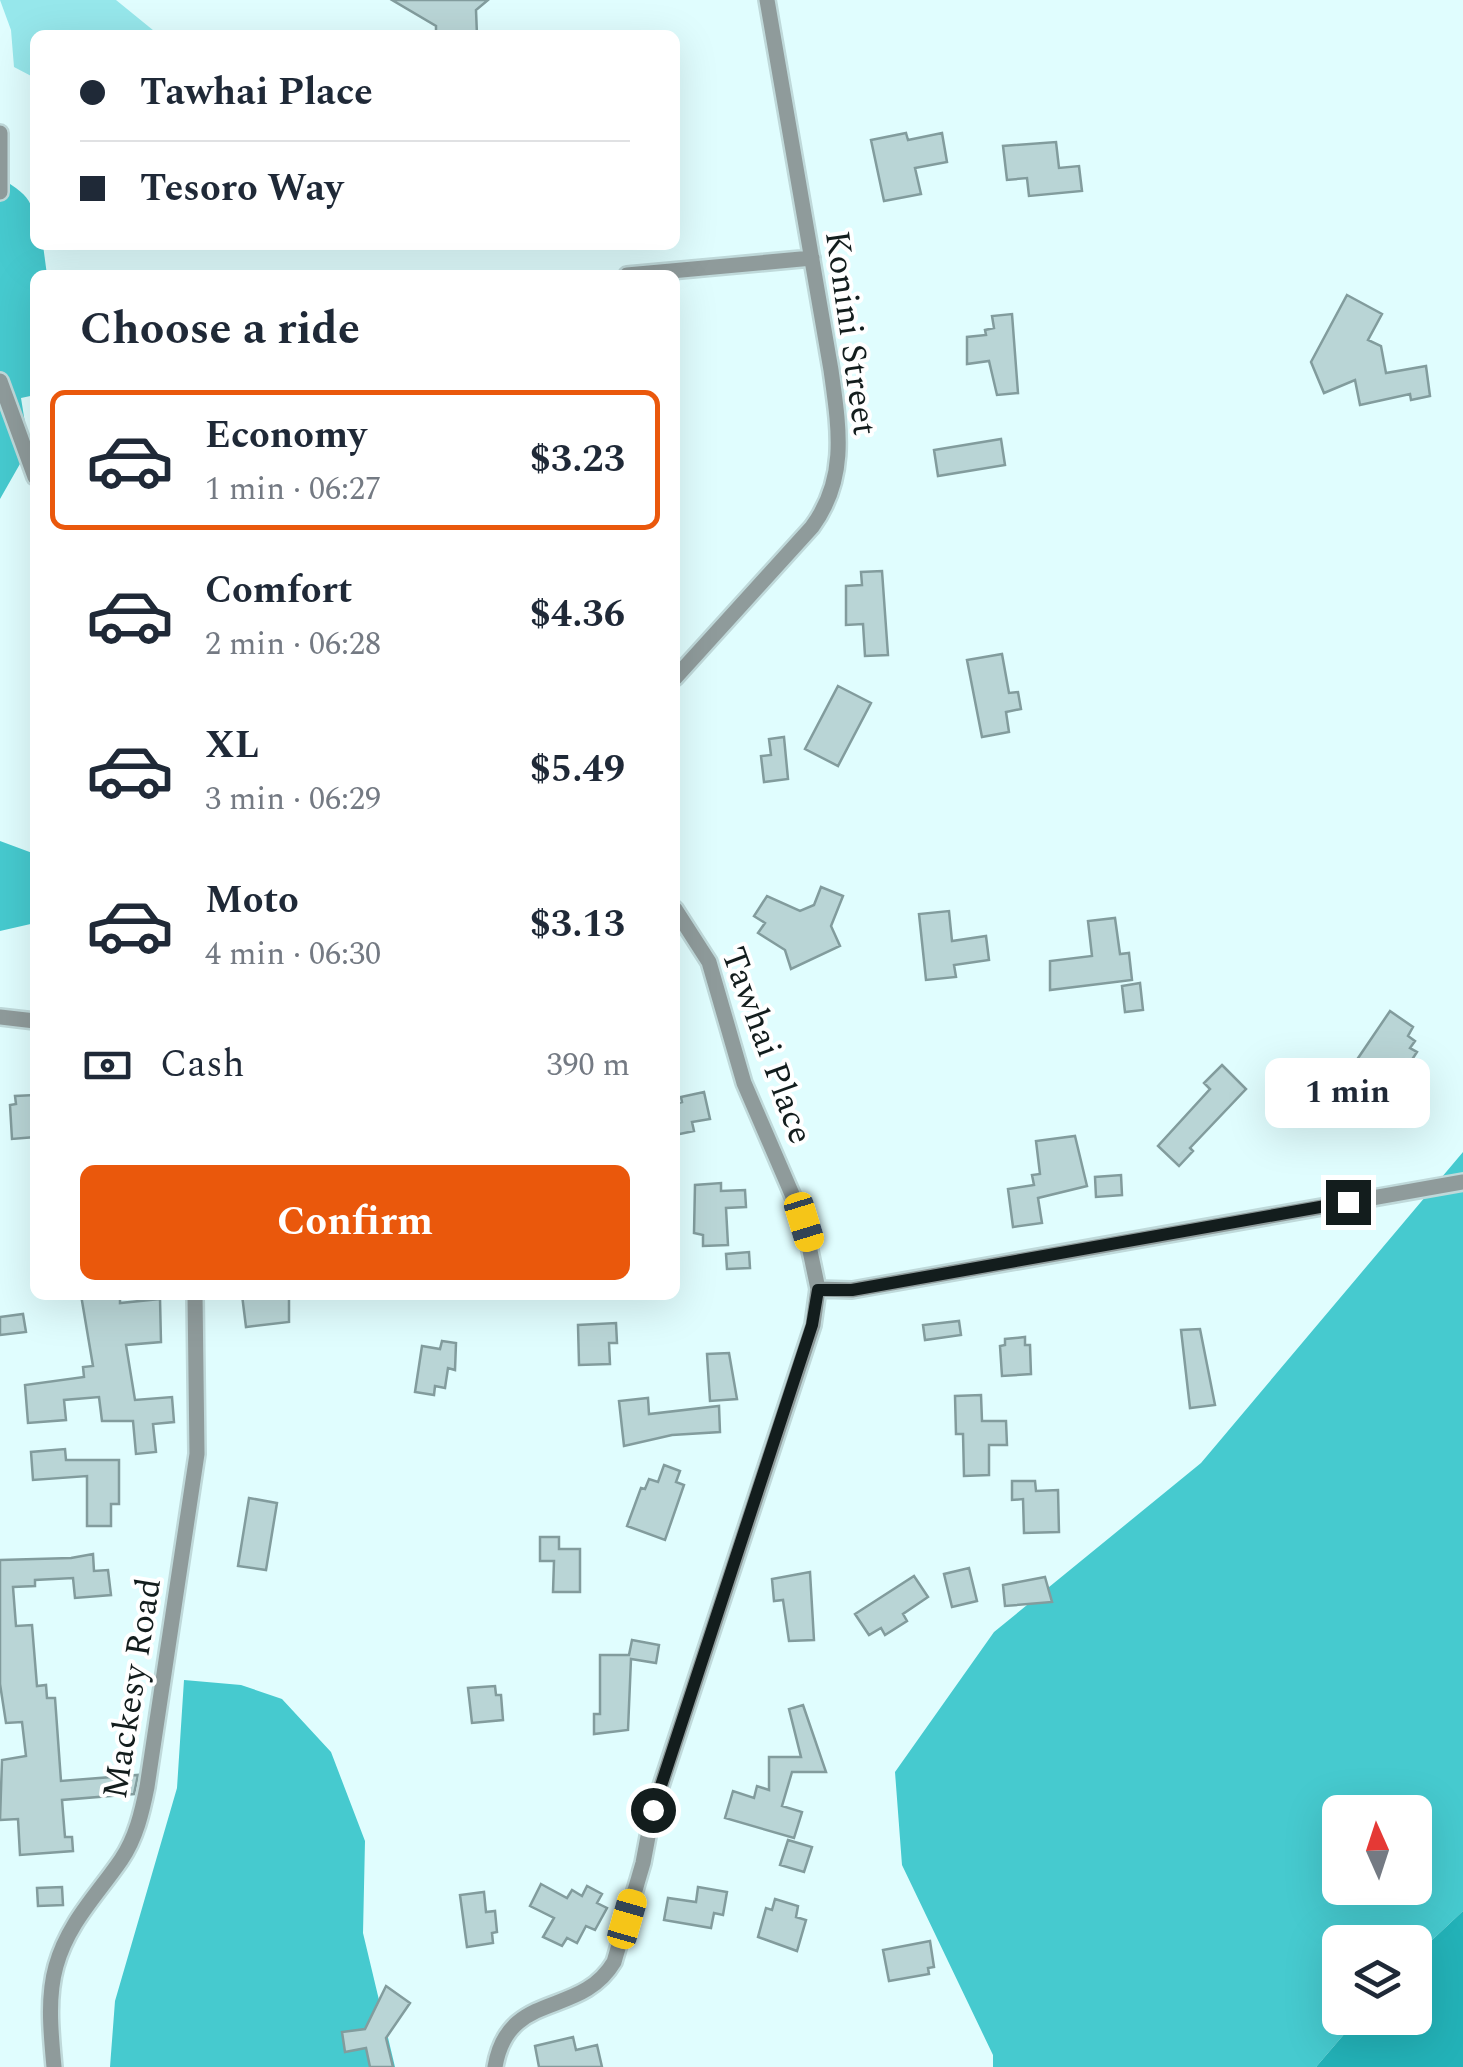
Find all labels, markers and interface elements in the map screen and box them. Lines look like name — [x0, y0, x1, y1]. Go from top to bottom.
text: Tawhai Place — [140, 64, 373, 122]
text: Tesoro Way — [140, 160, 343, 218]
street label: Konini Street — [810, 227, 891, 439]
text: Choose a ride — [80, 295, 360, 364]
text: Economy — [205, 407, 366, 465]
icon: car — [85, 415, 175, 505]
text: $3.23 — [530, 431, 625, 489]
text: 1 min · 06:27 — [205, 465, 381, 514]
text: Comfort — [205, 562, 352, 620]
icon: car — [85, 570, 175, 660]
text: $4.36 — [530, 586, 625, 644]
text: 2 min · 06:28 — [205, 620, 381, 669]
text: XL — [205, 717, 259, 775]
icon: car — [85, 725, 175, 815]
text: $5.49 — [530, 741, 625, 799]
text: 3 min · 06:29 — [205, 775, 381, 824]
text: Moto — [205, 872, 299, 930]
icon: car — [85, 880, 175, 970]
text: $3.13 — [530, 896, 625, 954]
text: 4 min · 06:30 — [205, 930, 381, 979]
street label: Tawhai Place — [706, 940, 827, 1151]
text: Cash — [160, 1036, 245, 1094]
icon: cash — [80, 1038, 135, 1093]
text: 390 m — [546, 1041, 630, 1090]
callout: 1 min — [1266, 1057, 1430, 1127]
text: 1 min — [1305, 1068, 1390, 1117]
button: Confirm — [80, 1165, 630, 1280]
route end — [1326, 1180, 1371, 1225]
car — [781, 1189, 827, 1255]
street label: Mackesy Road — [89, 1574, 176, 1802]
route start — [631, 1788, 676, 1833]
north arrow — [1322, 1795, 1432, 1905]
map controls — [1322, 1795, 1432, 2035]
car — [604, 1886, 650, 1952]
button: layers — [1322, 1925, 1432, 2035]

